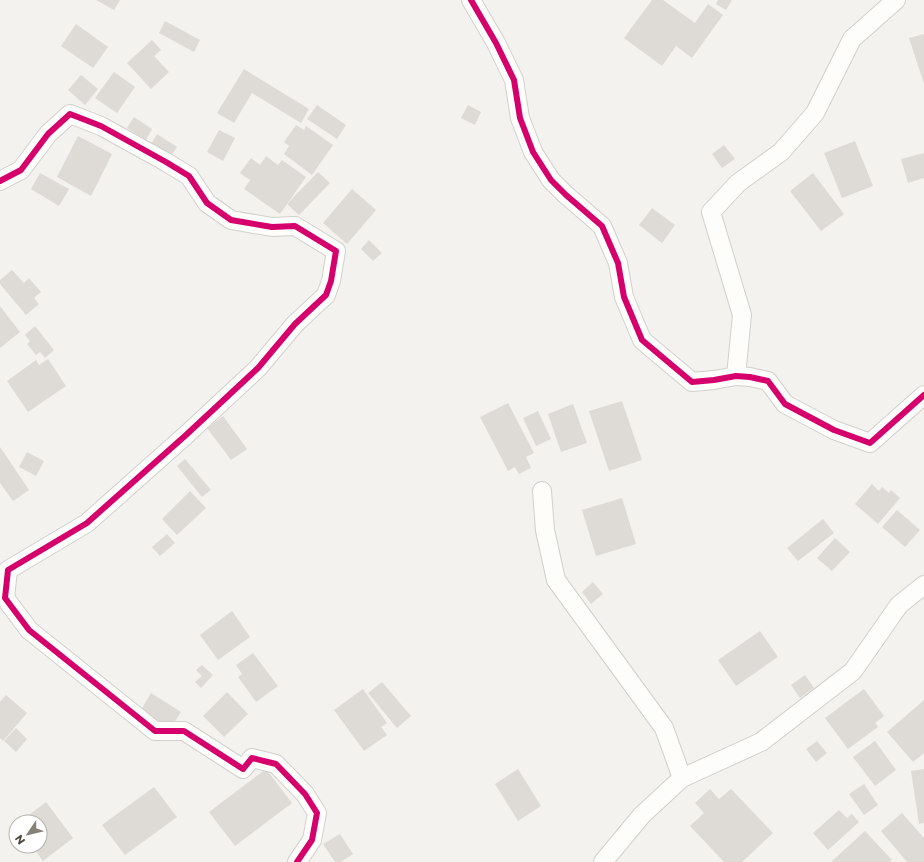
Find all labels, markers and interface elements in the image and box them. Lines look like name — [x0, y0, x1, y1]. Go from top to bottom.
north arrow — [8, 814, 48, 854]
text: N — [12, 832, 28, 847]

